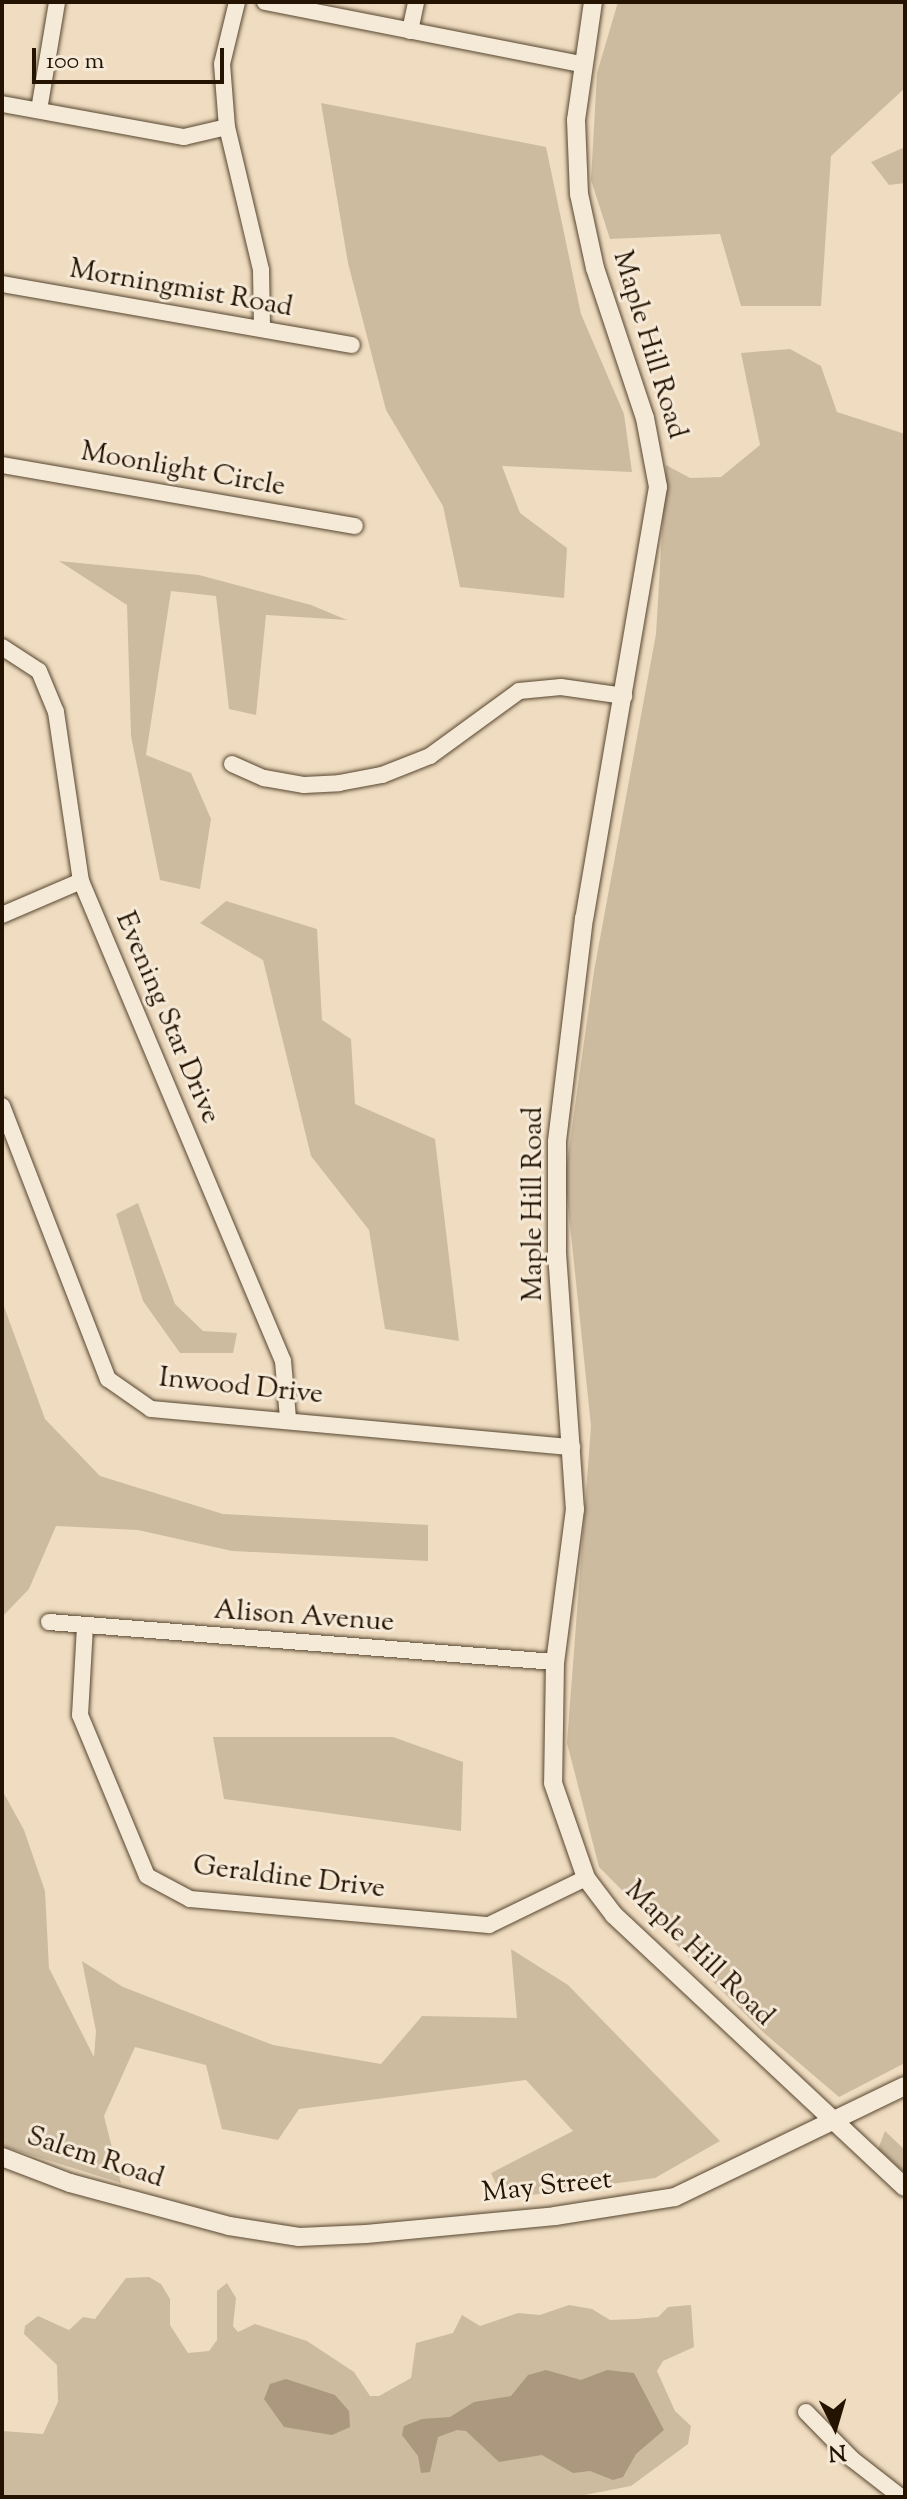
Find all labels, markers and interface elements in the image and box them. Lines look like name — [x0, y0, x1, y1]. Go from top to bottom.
scale bar — [36, 32, 228, 82]
text: 100 m — [46, 45, 104, 79]
street label: Maple Hill Road — [604, 247, 694, 443]
street label: Morningmist Road — [67, 253, 295, 325]
street label: Moonlight Circle — [78, 435, 288, 505]
street label: Evening Star Drive — [107, 907, 227, 1129]
street label: Maple Hill Road — [517, 1107, 551, 1301]
street label: Inwood Drive — [157, 1362, 325, 1412]
street label: Alison Avenue — [213, 1594, 395, 1640]
street label: Geraldine Drive — [191, 1850, 387, 1906]
street label: Maple Hill Road — [617, 1874, 781, 2034]
street label: Salem Road — [22, 2120, 168, 2196]
street label: May Street — [480, 2163, 614, 2211]
north arrow — [795, 2387, 875, 2467]
text: N — [827, 2434, 847, 2468]

